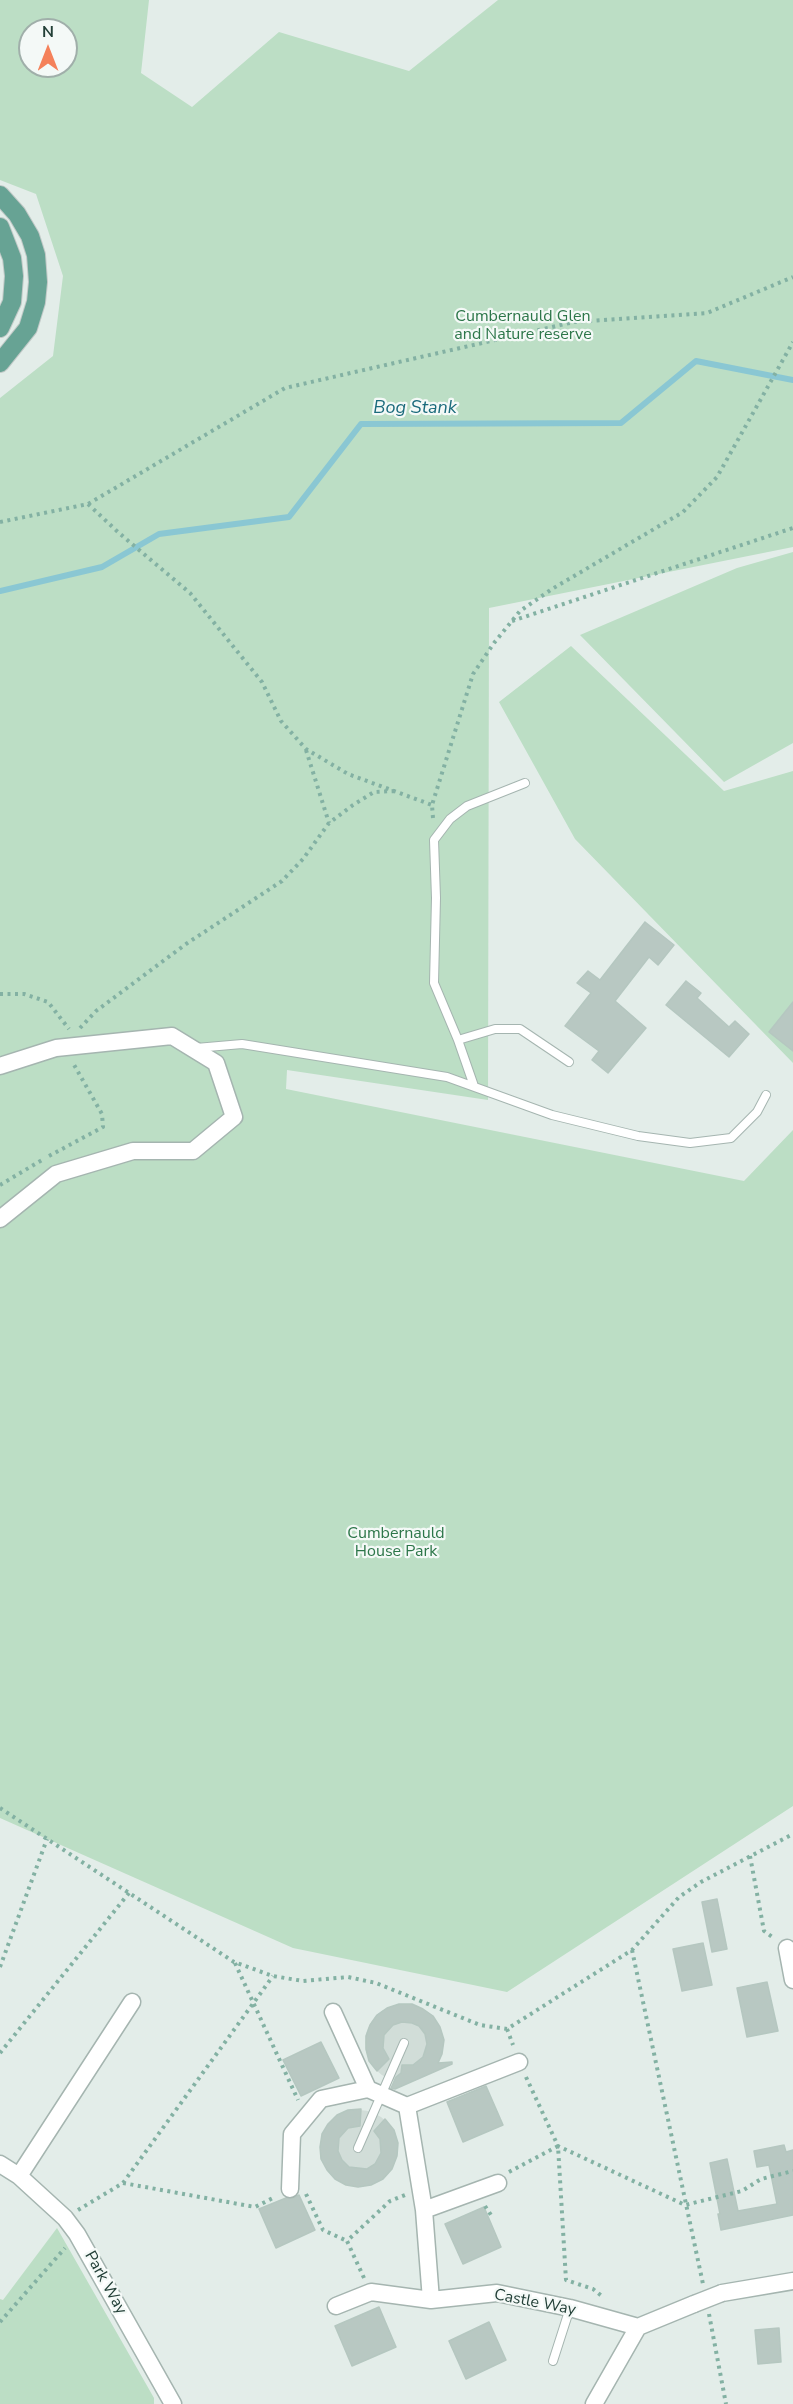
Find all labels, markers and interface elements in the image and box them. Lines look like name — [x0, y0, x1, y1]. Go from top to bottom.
north arrow — [18, 18, 78, 78]
text: N — [42, 21, 54, 43]
park label: Cumbernauld Glen and Nature reserve — [454, 307, 592, 345]
water label: Bog Stank — [373, 398, 457, 420]
park label: Cumbernauld House Park — [347, 1524, 445, 1562]
street label: Park Way — [80, 2248, 130, 2318]
street label: Castle Way — [493, 2286, 577, 2320]

